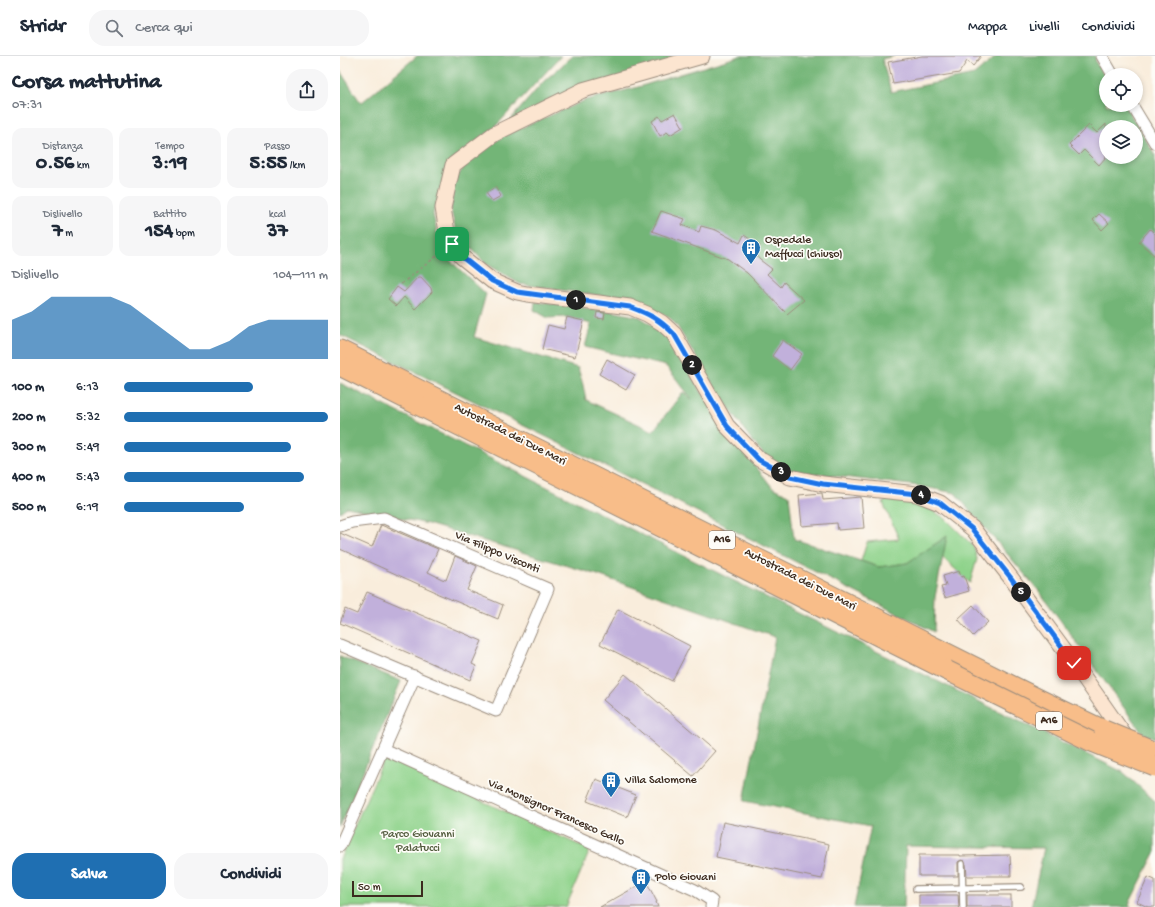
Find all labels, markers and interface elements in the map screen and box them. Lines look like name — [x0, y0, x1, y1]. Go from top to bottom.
search box — [89, 10, 369, 46]
text: Stridr — [20, 16, 65, 39]
icon: search — [103, 17, 125, 39]
text: Cerca qui — [135, 19, 193, 37]
text: Mappa — [968, 19, 1007, 36]
text: Livelli — [1029, 19, 1060, 36]
text: Condividi — [1082, 19, 1135, 36]
map controls — [1099, 68, 1143, 164]
button: locate — [1099, 68, 1143, 112]
button: share — [286, 69, 328, 111]
text: Corsa mattutina — [12, 70, 161, 96]
text: 07:31 — [12, 98, 42, 113]
button: layers — [1099, 120, 1143, 164]
text: Distanza — [42, 141, 83, 153]
text: Tempo — [156, 141, 184, 153]
text: Passo — [264, 141, 290, 153]
text: 0.56 — [36, 153, 74, 176]
text: 3:19 — [153, 153, 187, 176]
text: 5:55 — [249, 153, 287, 176]
text: km — [74, 160, 89, 172]
text: /km — [287, 160, 305, 172]
text: Dislivello — [43, 209, 82, 221]
text: Battito — [153, 209, 187, 221]
text: kcal — [269, 209, 286, 221]
text: 7 — [52, 221, 63, 244]
text: 154 — [145, 221, 173, 244]
text: 37 — [267, 221, 288, 244]
pin — [435, 227, 469, 261]
text: m — [63, 228, 73, 240]
text: bpm — [173, 228, 195, 240]
icon: arrive — [441, 233, 463, 255]
place label: Ospedale Maffucci (chiuso) — [765, 234, 843, 262]
building icon: Ospedale Maffucci (chiuso) — [740, 237, 762, 265]
text: Dislivello — [12, 268, 59, 283]
text: 104–111 m — [273, 268, 328, 283]
pin: 1 — [566, 290, 586, 310]
text: 1 — [574, 294, 578, 306]
pin: 2 — [682, 355, 702, 375]
text: 2 — [689, 359, 695, 371]
text: 100 m — [12, 380, 44, 395]
text: 6:13 — [76, 380, 99, 395]
street label: Autostrada dei Due Mari — [452, 401, 569, 469]
text: 200 m — [12, 410, 45, 425]
text: 5:32 — [76, 410, 100, 425]
text: 300 m — [12, 440, 46, 455]
text: 5:49 — [76, 440, 100, 455]
pin: 3 — [771, 462, 791, 482]
text: 3 — [778, 466, 784, 478]
text: 400 m — [12, 470, 45, 485]
text: 5:43 — [76, 470, 100, 485]
pin: 4 — [911, 485, 931, 505]
text: 4 — [918, 489, 924, 501]
text: 500 m — [12, 500, 46, 515]
text: 6:19 — [76, 500, 98, 515]
street label: Via Filippo Visconti — [452, 528, 542, 577]
road number: A16 — [709, 531, 735, 549]
street label: Autostrada dei Due Mari — [742, 546, 859, 614]
pin: 5 — [1011, 582, 1031, 602]
text: 5 — [1018, 586, 1024, 598]
pin — [1057, 646, 1091, 680]
icon: check — [1063, 652, 1085, 674]
road number: A16 — [1036, 712, 1062, 730]
building icon: Villa Salomone — [600, 770, 622, 798]
place label: Villa Salomone — [624, 774, 698, 788]
street label: Via Monsignor Francesco Gallo — [485, 776, 627, 850]
park label: Parco Giovanni Palatucci — [380, 828, 455, 856]
button: Salva — [12, 853, 166, 899]
button: Condividi — [174, 853, 328, 899]
building icon: Polo Giovani — [630, 867, 652, 895]
place label: Polo Giovani — [654, 871, 717, 885]
scale bar — [352, 879, 423, 898]
text: 50 m — [358, 882, 380, 894]

